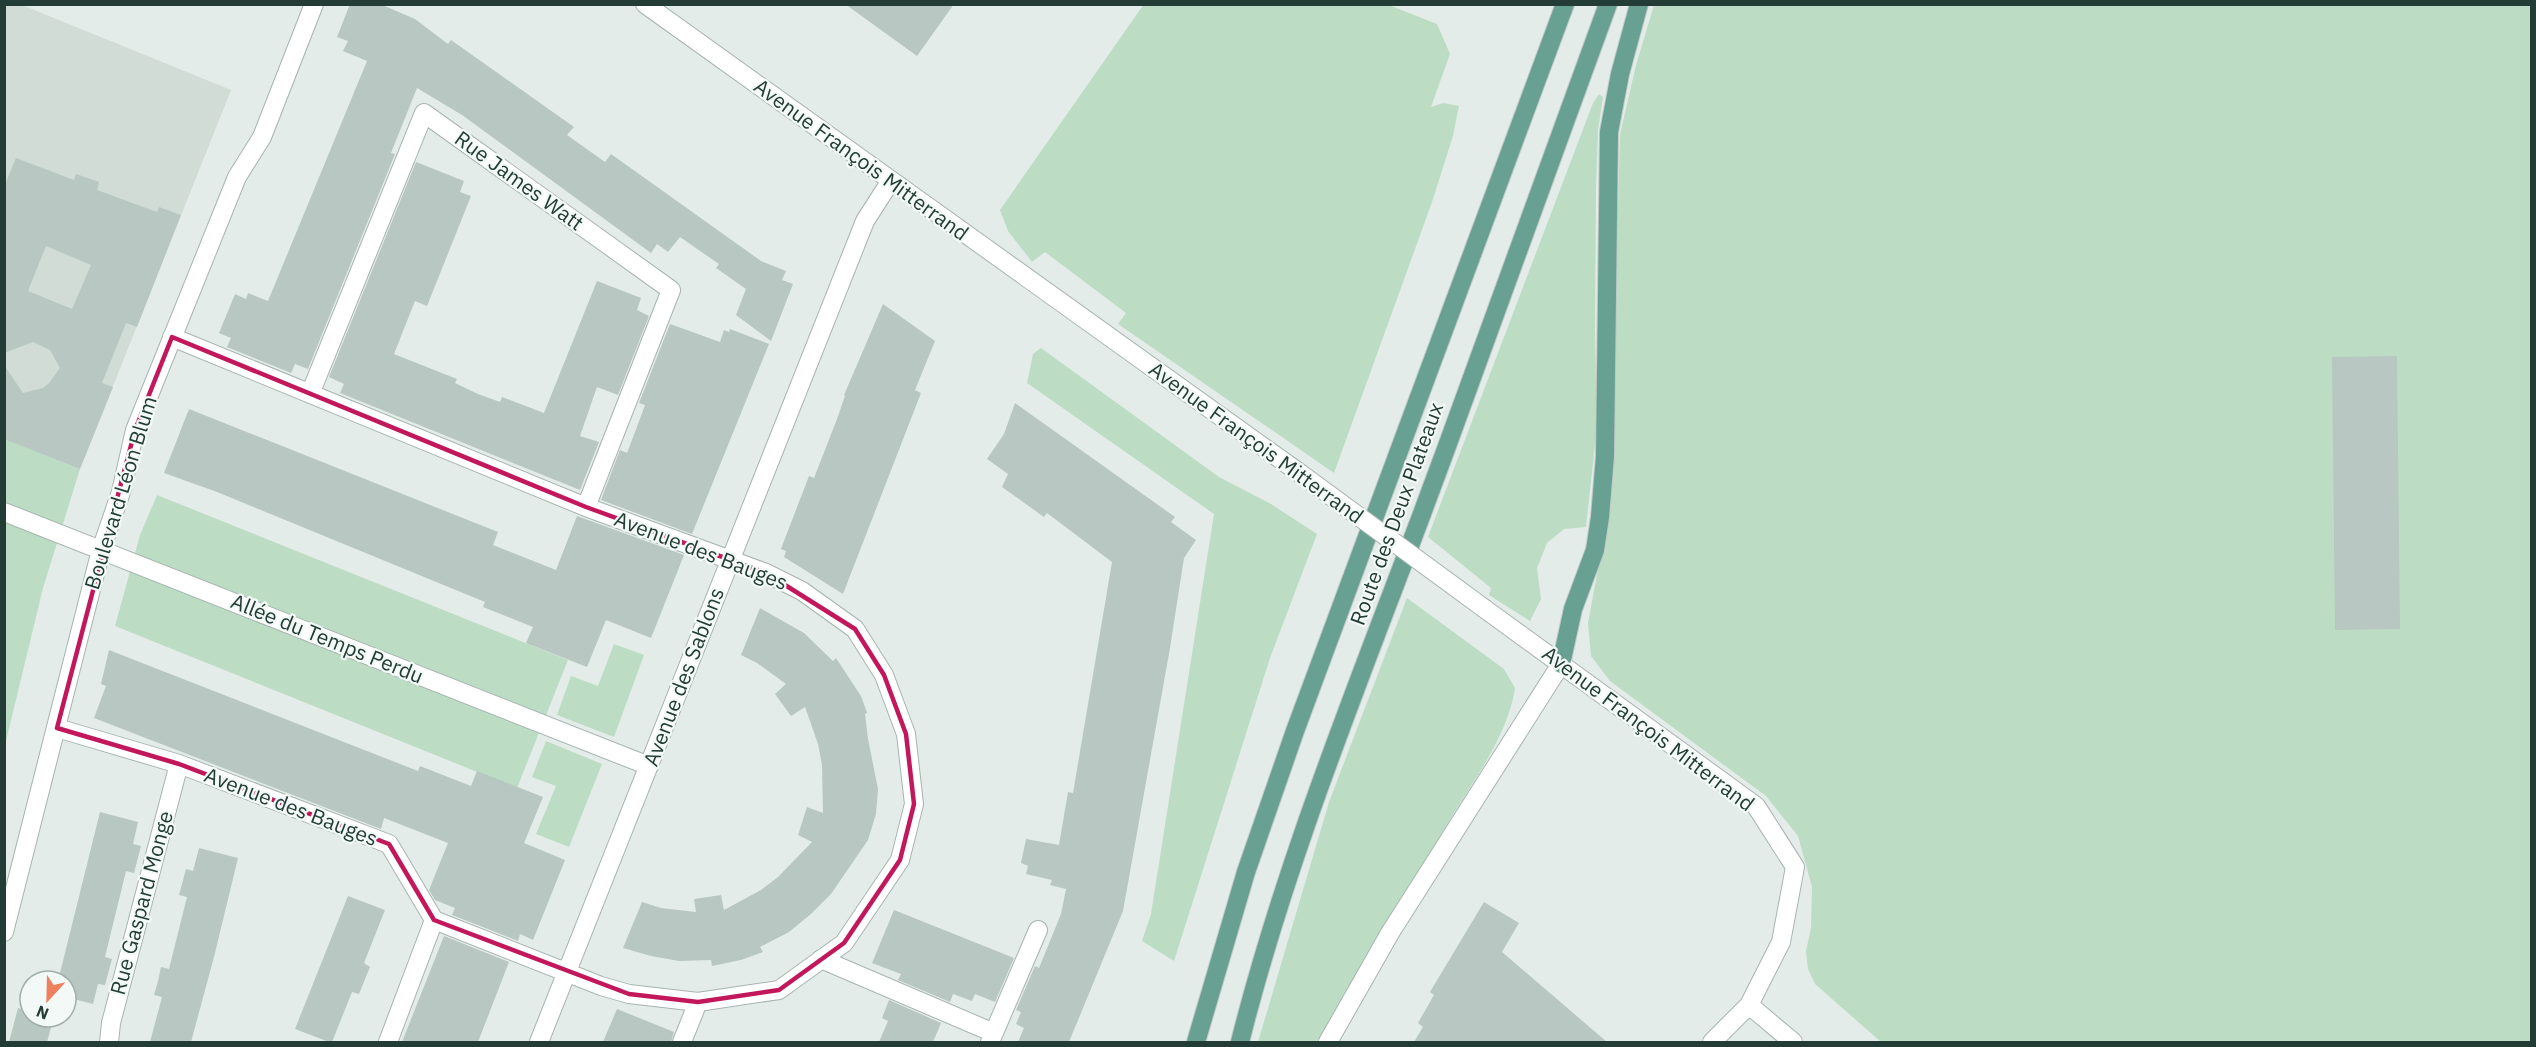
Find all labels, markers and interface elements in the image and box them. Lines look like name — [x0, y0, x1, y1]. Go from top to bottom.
street label: Avenue François Mitterrand — [749, 72, 974, 247]
street label: Rue James Watt — [449, 124, 590, 237]
street label: Avenue François Mitterrand — [1144, 355, 1369, 530]
street label: Boulevard Léon Blum — [77, 393, 163, 593]
street label: Route des Deux Plateaux — [1343, 398, 1450, 629]
street label: Avenue des Bauges — [611, 504, 792, 596]
street label: Avenue des Sablons — [636, 583, 730, 770]
street label: Allée du Temps Perdu — [227, 587, 428, 690]
street label: Avenue François Mitterrand — [1537, 639, 1760, 817]
street label: Avenue des Bauges — [201, 760, 382, 852]
street label: Rue Gaspard Monge — [103, 808, 179, 998]
north arrow — [18, 969, 78, 1029]
text: N — [33, 1001, 52, 1024]

